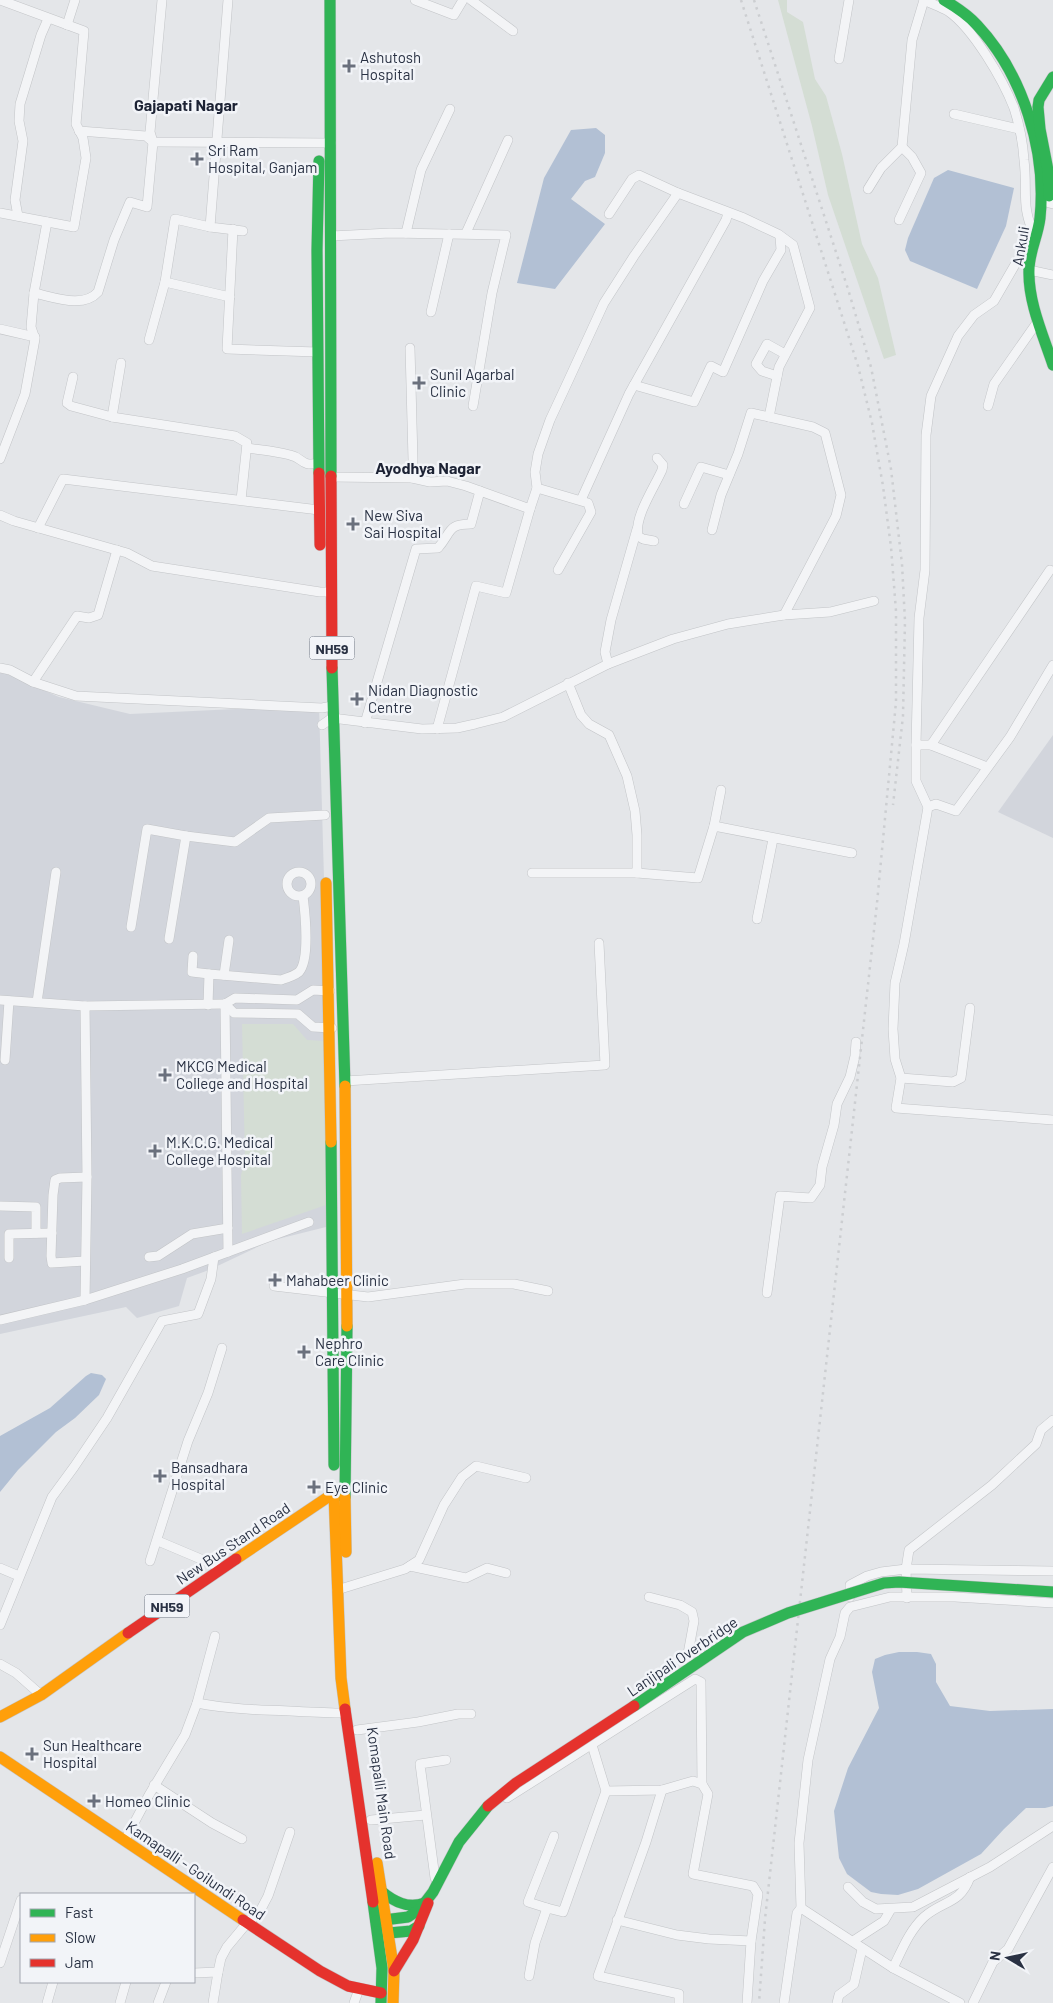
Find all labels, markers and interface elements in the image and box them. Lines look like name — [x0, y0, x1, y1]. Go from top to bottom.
place label: Ashutosh Hospital — [360, 48, 421, 83]
marker: Ashutosh Hospital — [342, 59, 356, 73]
district label: Gajapati Nagar — [134, 95, 238, 114]
place label: Sri Ram Hospital, Ganjam — [208, 141, 317, 176]
marker: Sri Ram Hospital, Ganjam — [190, 152, 204, 166]
street label: Ankuli — [1008, 225, 1032, 267]
place label: Sunil Agarbal Clinic — [430, 365, 514, 400]
marker: Sunil Agarbal Clinic — [412, 376, 426, 390]
district label: Ayodhya Nagar — [375, 458, 481, 477]
place label: New Siva Sai Hospital — [364, 506, 441, 541]
marker: New Siva Sai Hospital — [346, 517, 360, 531]
road number: NH59 — [310, 636, 354, 660]
place label: Nidan Diagnostic Centre — [368, 681, 478, 716]
marker: Nidan Diagnostic Centre — [350, 692, 364, 706]
place label: MKCG Medical College and Hospital — [176, 1057, 308, 1092]
marker: MKCG Medical College and Hospital — [158, 1068, 172, 1082]
place label: M.K.C.G. Medical College Hospital — [166, 1133, 273, 1168]
marker: M.K.C.G. Medical College Hospital — [148, 1144, 162, 1158]
place label: Mahabeer Clinic — [286, 1271, 389, 1289]
marker: Mahabeer Clinic — [268, 1273, 282, 1287]
place label: Nephro Care Clinic — [315, 1334, 384, 1369]
marker: Nephro Care Clinic — [297, 1345, 311, 1359]
place label: Bansadhara Hospital — [171, 1458, 248, 1493]
marker: Bansadhara Hospital — [153, 1469, 167, 1483]
place label: Eye Clinic — [325, 1478, 388, 1496]
marker: Eye Clinic — [307, 1480, 321, 1494]
street label: New Bus Stand Road — [173, 1498, 293, 1588]
road number: NH59 — [144, 1594, 190, 1618]
street label: Lanjipali Overbridge — [623, 1612, 741, 1700]
street label: Komapalli Main Road — [364, 1726, 400, 1860]
place label: Sun Healthcare Hospital — [43, 1736, 142, 1771]
marker: Sun Healthcare Hospital — [25, 1747, 39, 1761]
place label: Homeo Clinic — [105, 1792, 191, 1810]
marker: Homeo Clinic — [87, 1794, 101, 1808]
street label: Kamapalli - Goilundi Road — [123, 1817, 269, 1923]
legend — [20, 1893, 195, 1983]
text: Fast — [65, 1903, 93, 1921]
text: Slow — [65, 1928, 96, 1946]
north arrow — [983, 1933, 1033, 1983]
text: N — [986, 1950, 1004, 1962]
text: Jam — [65, 1953, 94, 1971]

